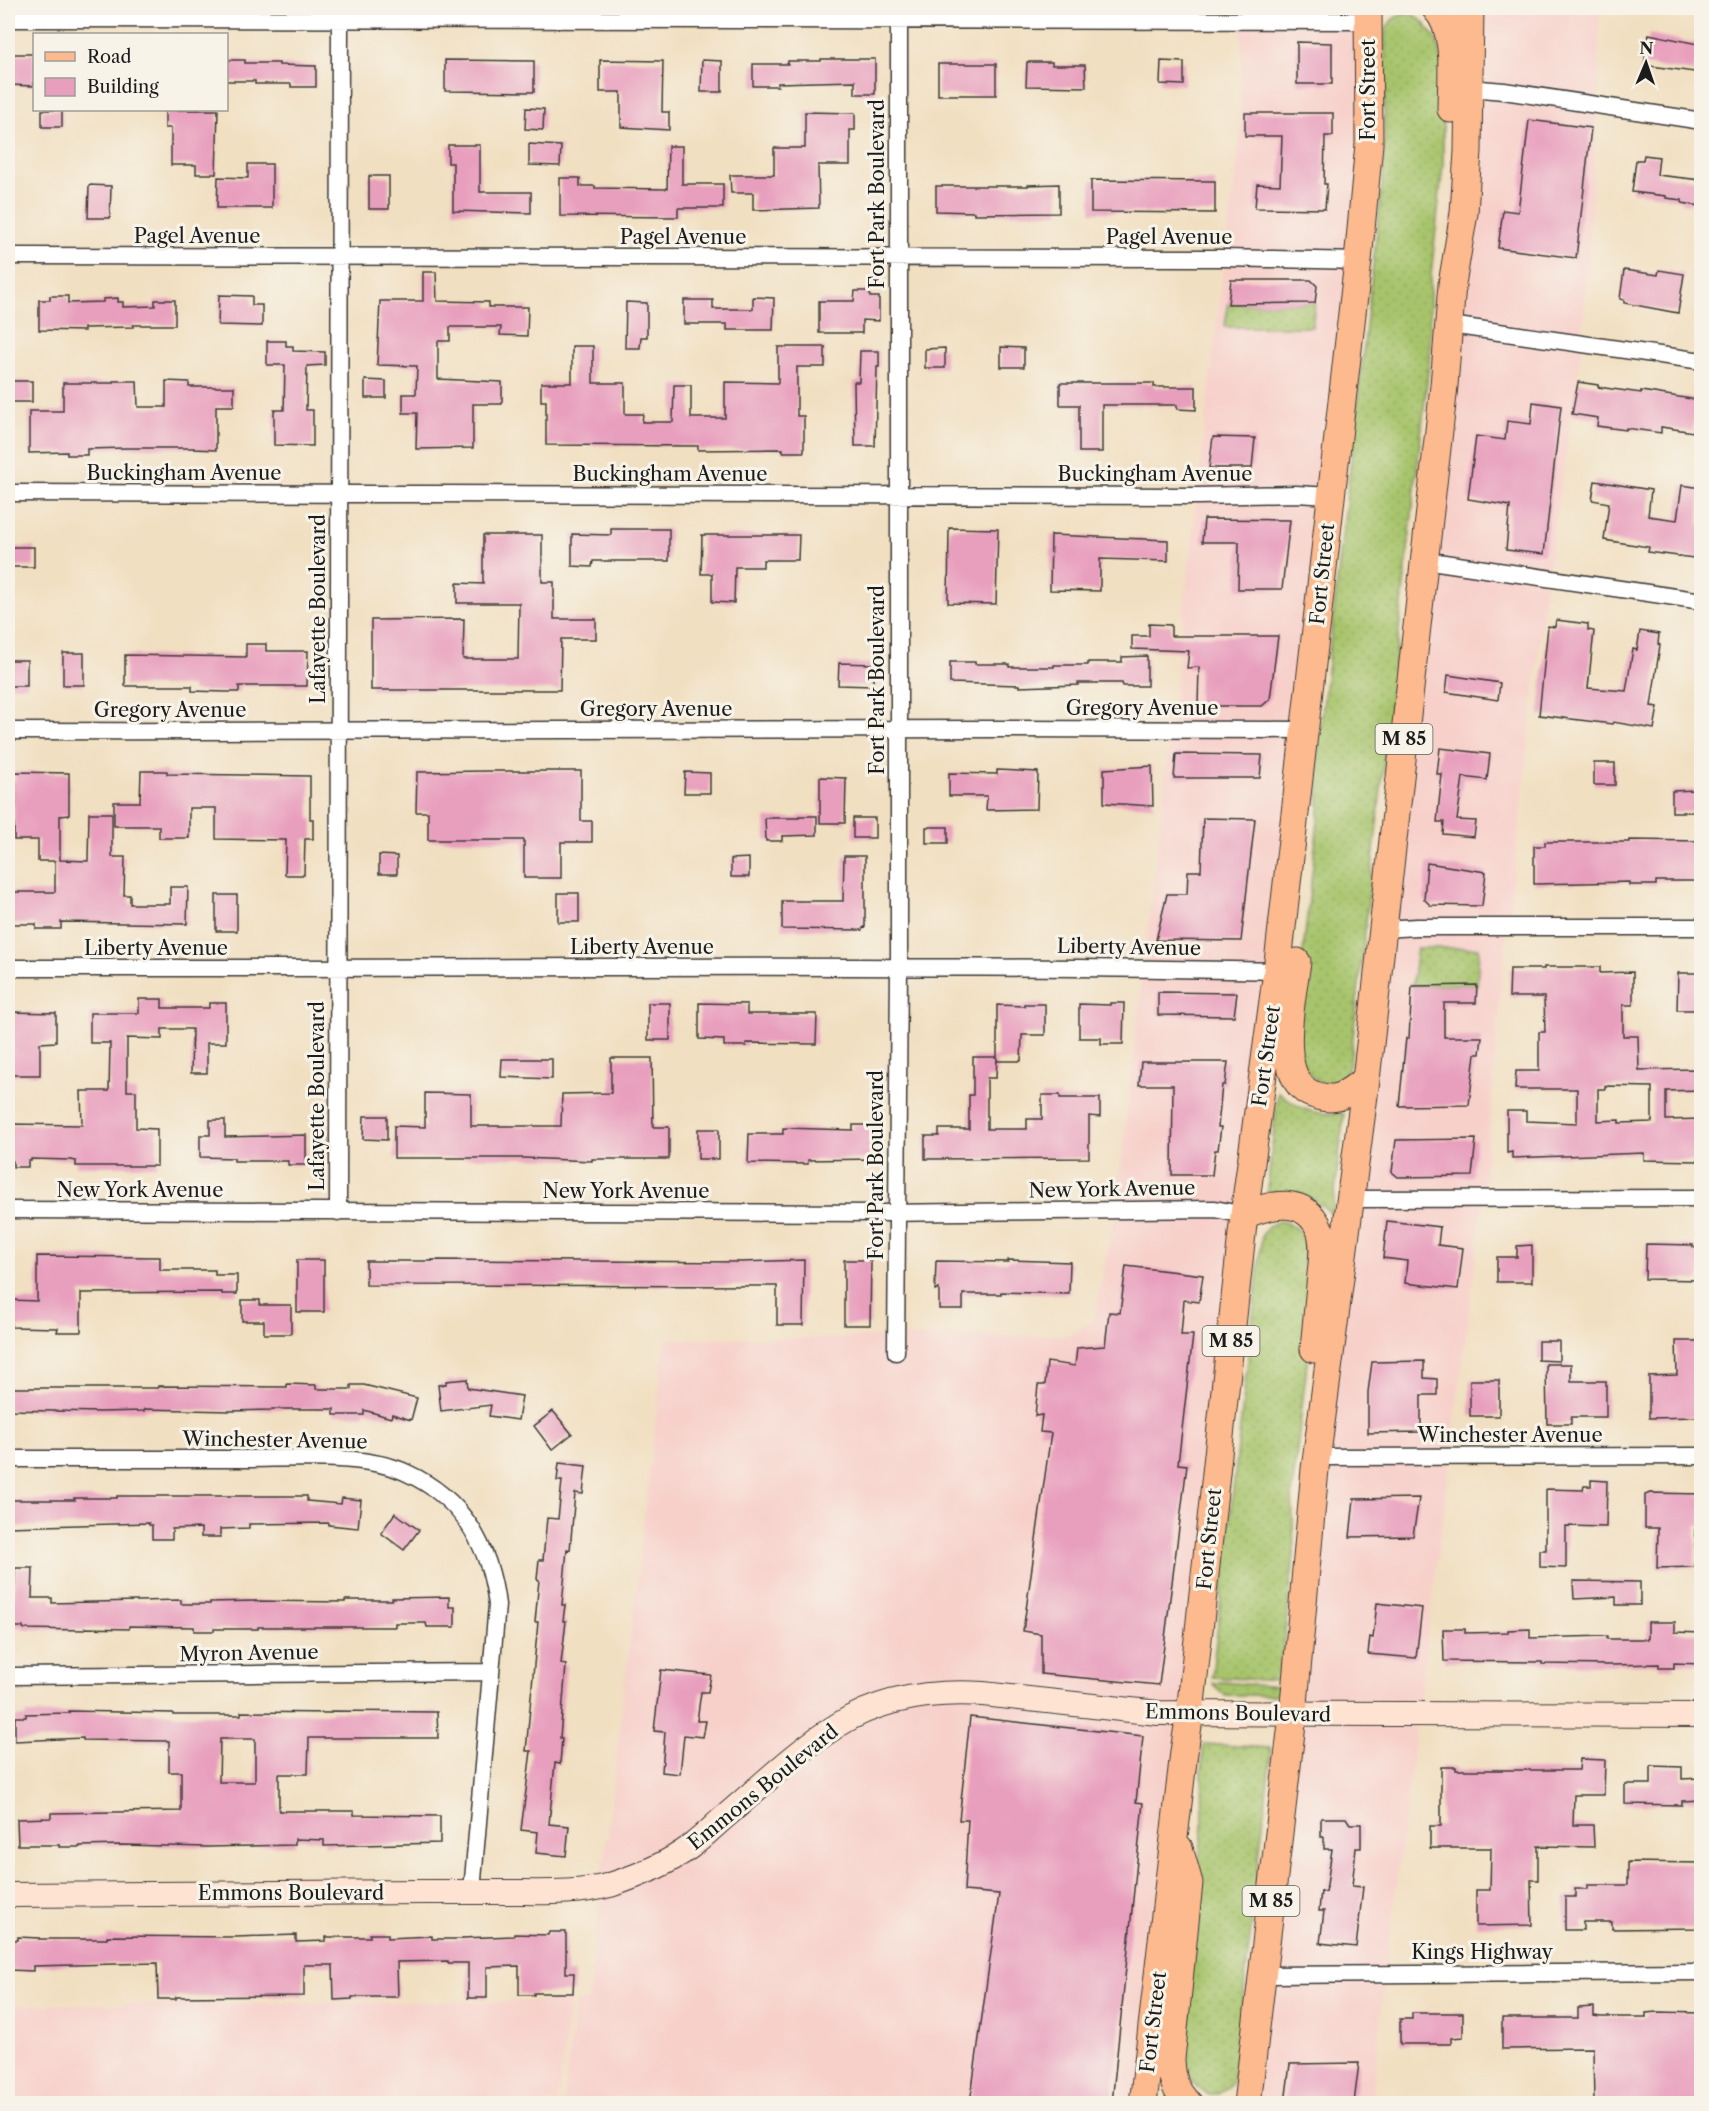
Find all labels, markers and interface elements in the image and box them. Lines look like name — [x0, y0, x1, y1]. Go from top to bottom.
legend — [33, 33, 228, 111]
north arrow — [1616, 33, 1676, 93]
text: N — [1639, 38, 1654, 58]
street label: Fort Street — [1356, 39, 1380, 141]
text: Road — [87, 46, 132, 68]
text: Building — [87, 76, 159, 98]
street label: Fort Park Boulevard — [865, 99, 889, 289]
street label: Pagel Avenue — [134, 224, 260, 248]
street label: Pagel Avenue — [620, 225, 746, 249]
street label: Pagel Avenue — [1106, 225, 1232, 249]
street label: Buckingham Avenue — [87, 461, 281, 485]
street label: Buckingham Avenue — [573, 462, 767, 486]
street label: Buckingham Avenue — [1058, 462, 1252, 486]
street label: Lafayette Boulevard — [306, 514, 330, 704]
street label: Fort Street — [1305, 522, 1339, 626]
street label: Fort Park Boulevard — [865, 585, 889, 775]
street label: Gregory Avenue — [1066, 696, 1218, 720]
street label: Gregory Avenue — [580, 697, 732, 721]
street label: Gregory Avenue — [94, 698, 246, 722]
road number: M 85 — [1376, 724, 1432, 754]
street label: Liberty Avenue — [1057, 934, 1201, 960]
street label: Liberty Avenue — [570, 935, 714, 959]
street label: Liberty Avenue — [84, 936, 228, 960]
street label: Lafayette Boulevard — [305, 1001, 329, 1191]
street label: Fort Street — [1247, 1004, 1285, 1108]
street label: Fort Park Boulevard — [864, 1070, 888, 1260]
street label: New York Avenue — [1028, 1176, 1196, 1202]
street label: New York Avenue — [57, 1178, 223, 1202]
street label: New York Avenue — [543, 1179, 709, 1203]
road number: M 85 — [1202, 1326, 1260, 1356]
street label: Winchester Avenue — [1416, 1423, 1603, 1447]
street label: Winchester Avenue — [181, 1426, 368, 1454]
street label: Fort Street — [1192, 1487, 1226, 1591]
street label: Myron Avenue — [179, 1640, 319, 1666]
street label: Emmons Boulevard — [1145, 1699, 1331, 1727]
street label: Emmons Boulevard — [683, 1719, 843, 1855]
street label: Emmons Boulevard — [198, 1881, 384, 1905]
road number: M 85 — [1242, 1886, 1300, 1916]
street label: Kings Highway — [1411, 1940, 1554, 1964]
street label: Fort Street — [1135, 1970, 1171, 2074]

